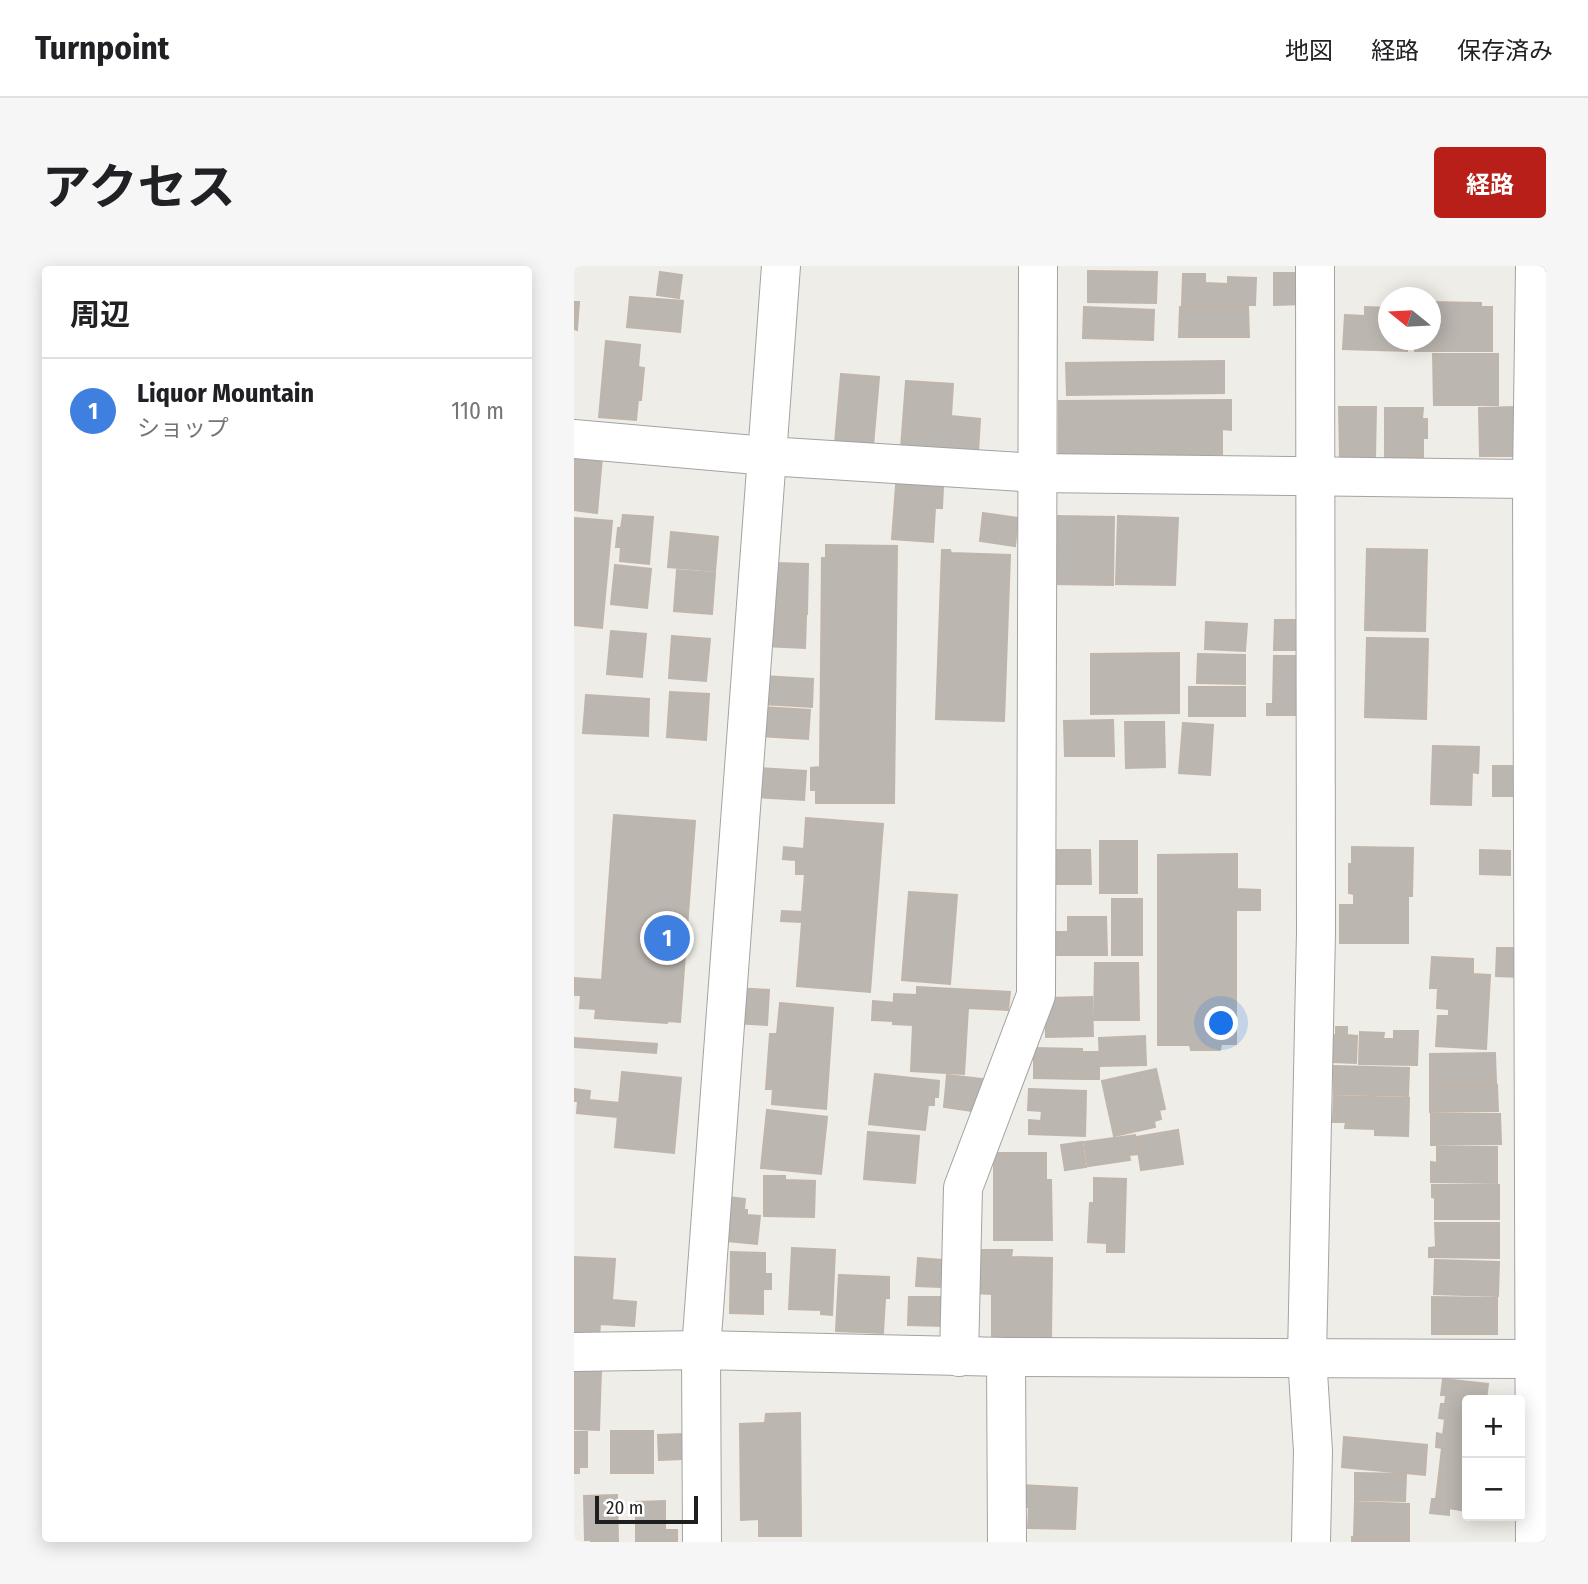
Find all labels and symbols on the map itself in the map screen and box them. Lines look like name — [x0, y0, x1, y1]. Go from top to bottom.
north arrow — [1378, 287, 1441, 350]
pin: 1 — [644, 912, 690, 964]
your location — [1204, 1006, 1238, 1040]
scale bar — [595, 1493, 698, 1525]

